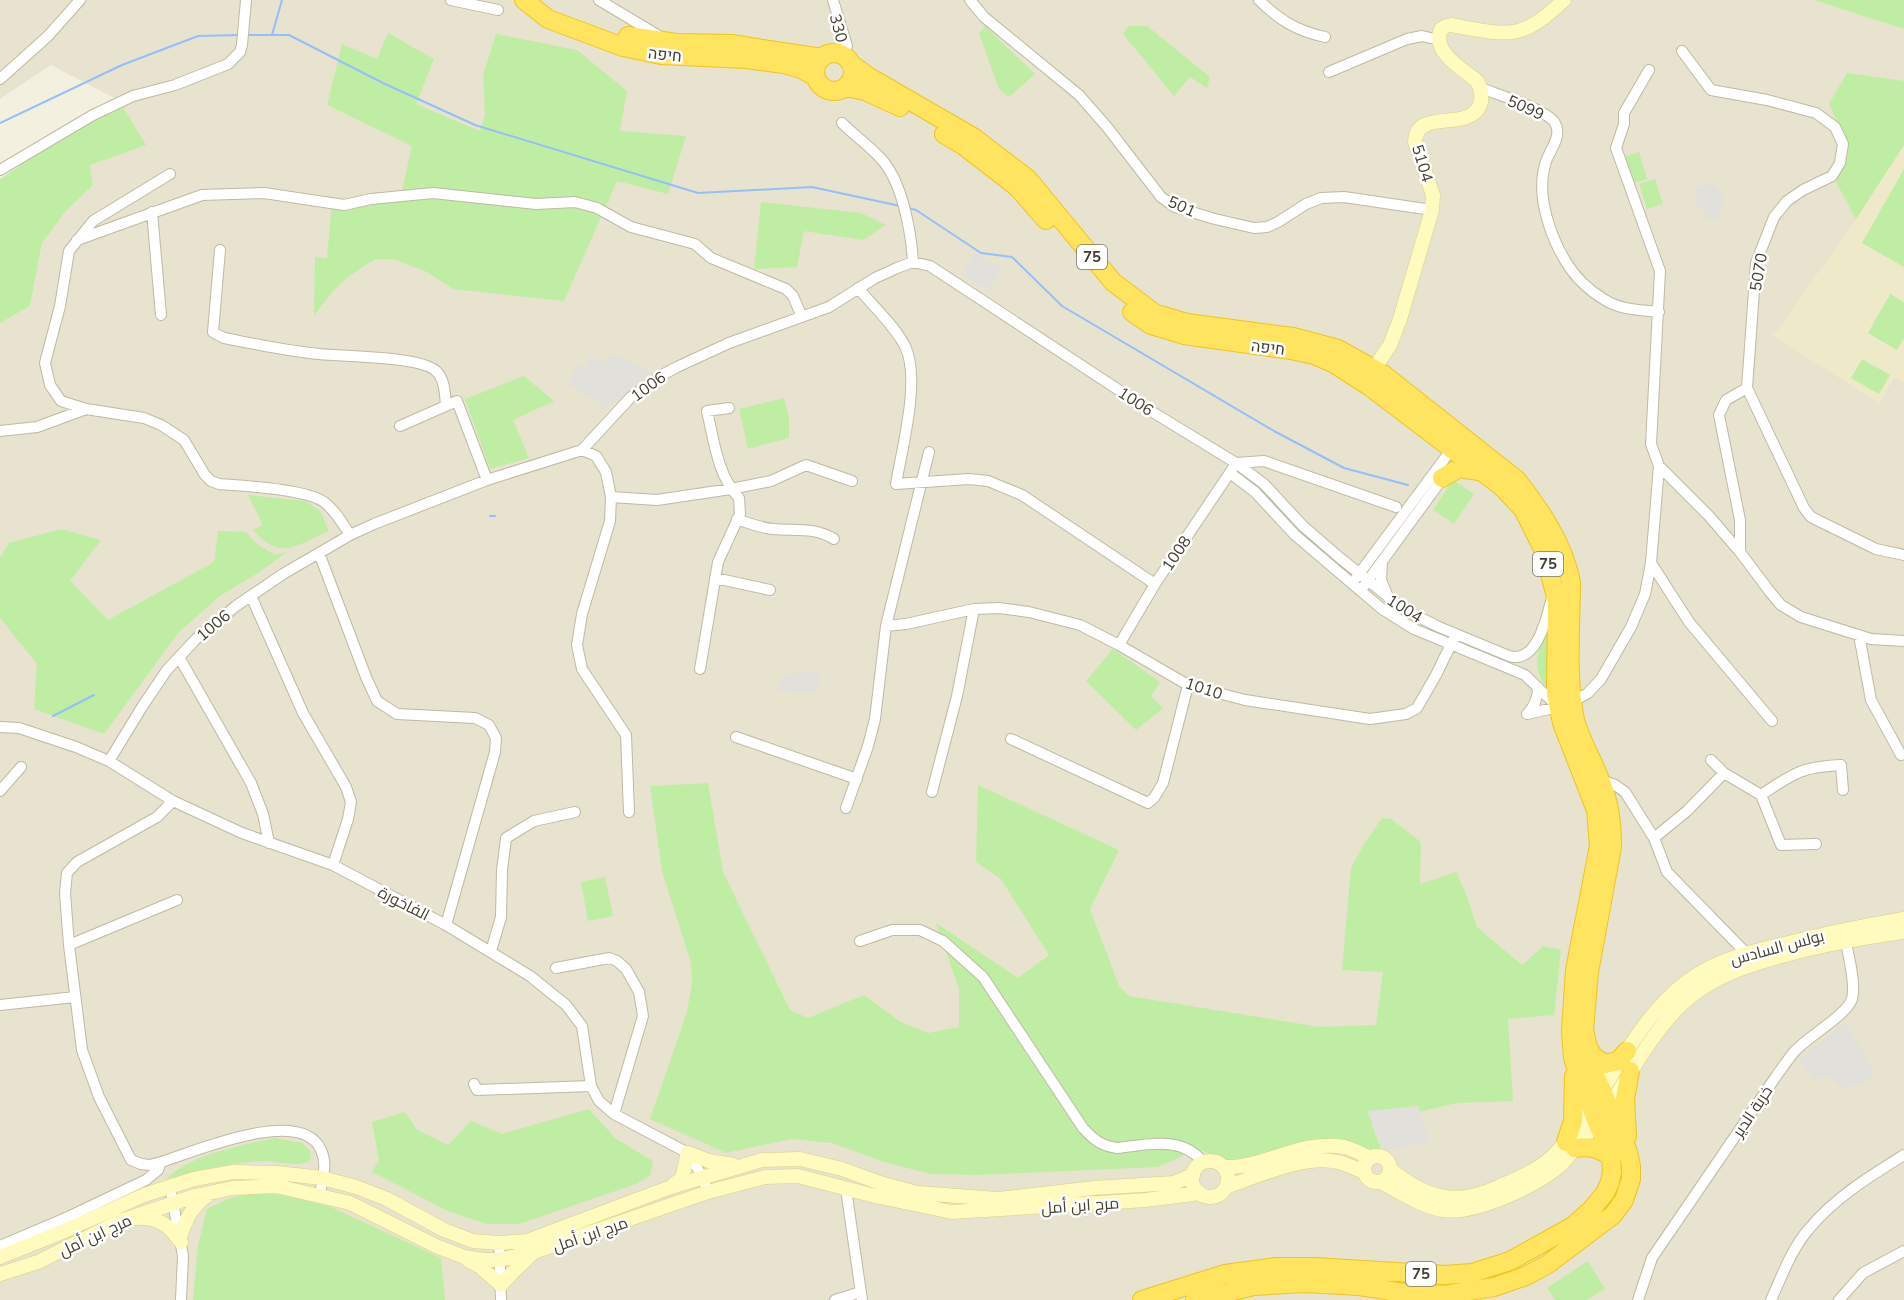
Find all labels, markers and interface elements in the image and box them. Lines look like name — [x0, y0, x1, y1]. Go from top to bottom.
street label: 330 — [824, 11, 852, 45]
street label: חיפה — [647, 42, 683, 68]
street label: 5099 — [1504, 90, 1548, 126]
street label: 5104 — [1406, 142, 1438, 185]
street label: 501 — [1164, 191, 1199, 223]
road number: 75 — [1077, 245, 1107, 269]
street label: 5070 — [1745, 251, 1773, 293]
street label: חיפה — [1250, 335, 1286, 361]
street label: 1006 — [627, 367, 671, 407]
street label: 1006 — [1113, 382, 1158, 422]
street label: 1008 — [1157, 531, 1197, 576]
road number: 75 — [1533, 552, 1563, 576]
street label: 1004 — [1382, 589, 1427, 629]
street label: 1006 — [192, 605, 235, 647]
street label: 1010 — [1182, 673, 1225, 705]
street label: الفاخورة — [374, 882, 433, 926]
street label: بولس السادس — [1728, 925, 1827, 971]
street label: خربة الدير — [1727, 1082, 1778, 1142]
street label: مرج ابن أمل — [1040, 1192, 1120, 1220]
street label: مرج ابن أمل — [55, 1209, 135, 1262]
street label: مرج ابن أمل — [550, 1212, 631, 1258]
road number: 75 — [1406, 1262, 1436, 1286]

